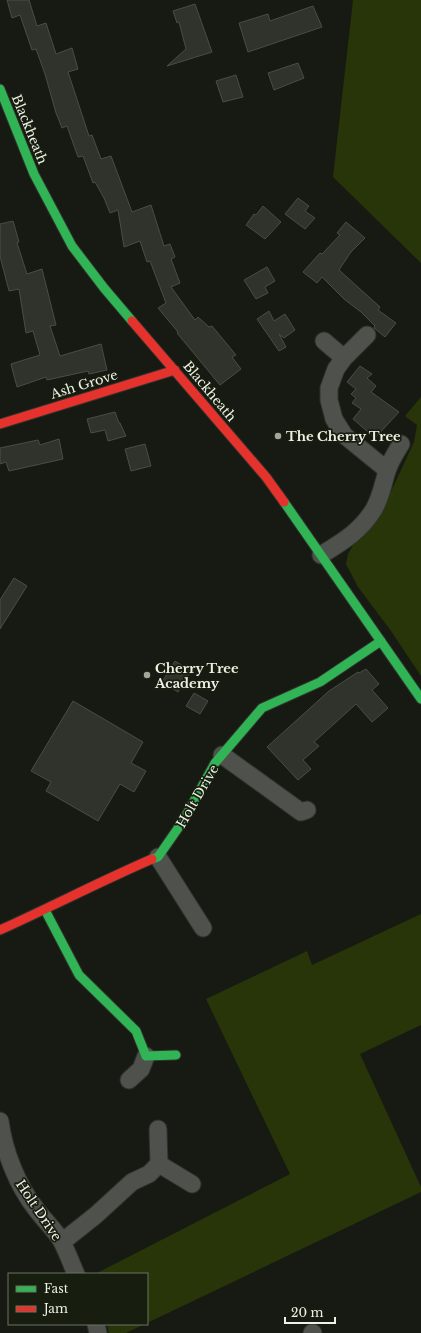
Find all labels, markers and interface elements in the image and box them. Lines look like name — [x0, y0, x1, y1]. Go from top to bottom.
street label: Blackheath — [8, 92, 51, 167]
street label: Blackheath — [179, 358, 240, 425]
street label: Ash Grove — [48, 366, 120, 403]
place label: The Cherry Tree — [286, 428, 401, 445]
marker: The Cherry Tree — [273, 431, 283, 441]
place label: Cherry Tree Academy — [154, 660, 239, 692]
marker: Cherry Tree Academy — [142, 670, 152, 680]
street label: Holt Drive — [173, 762, 222, 831]
street label: Holt Drive — [12, 1176, 65, 1244]
legend — [8, 1273, 148, 1325]
text: Fast — [44, 1281, 69, 1296]
scale bar — [285, 1299, 335, 1325]
text: Jam — [42, 1301, 68, 1316]
text: 20 m — [291, 1305, 323, 1320]

